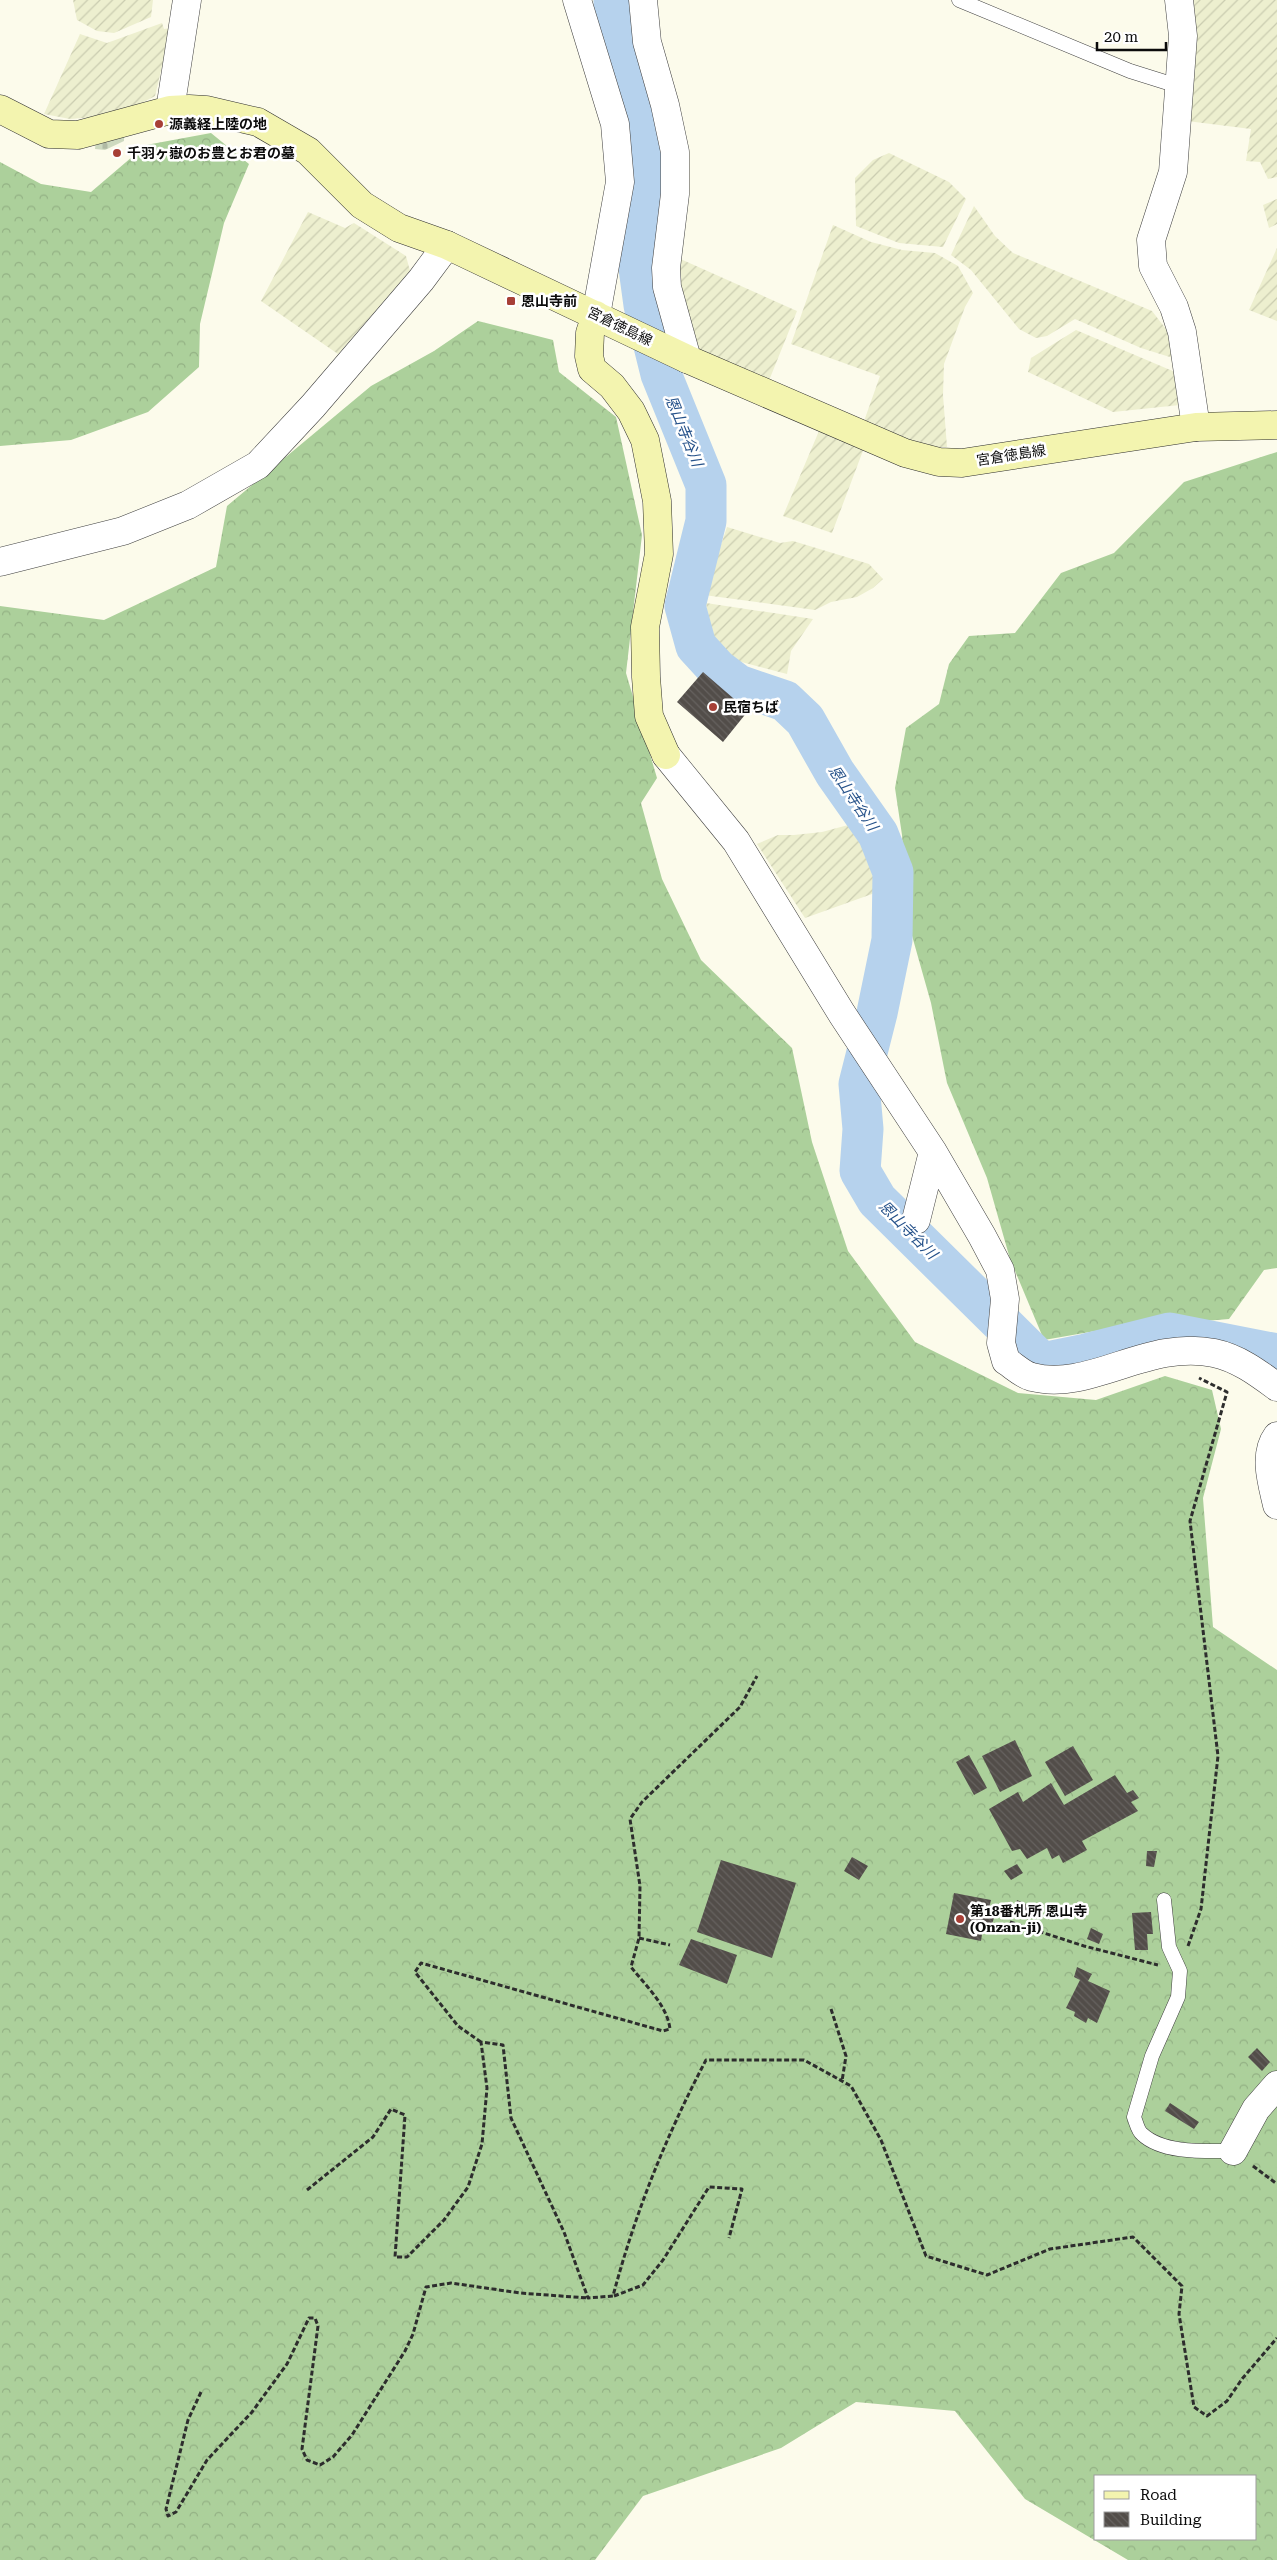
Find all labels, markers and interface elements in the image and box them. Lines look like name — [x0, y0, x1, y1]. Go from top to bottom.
scale bar — [1097, 20, 1166, 52]
text: 20 m — [1104, 28, 1139, 46]
place label: 源義経上陸の地 — [169, 116, 267, 132]
marker: 源義経上陸の地 — [153, 118, 165, 130]
place label: 千羽ヶ嶽のお豊とお君の墓 — [127, 145, 295, 161]
marker: 千羽ヶ嶽のお豊とお君の墓 — [111, 147, 123, 159]
place label: 恩山寺前 — [521, 293, 577, 309]
marker: 恩山寺前 — [505, 295, 517, 307]
street label: 宮倉徳島線 — [585, 303, 655, 349]
water label: 恩山寺谷川 — [662, 393, 707, 471]
street label: 宮倉徳島線 — [975, 442, 1047, 468]
place label: 民宿ちば — [723, 699, 779, 715]
marker: 民宿ちば — [707, 701, 719, 713]
water label: 恩山寺谷川 — [825, 762, 883, 836]
water label: 恩山寺谷川 — [875, 1197, 942, 1264]
place label: 第18番札所 恩山寺 (Onzan-ji) — [970, 1903, 1087, 1935]
marker: 第18番札所 恩山寺 (Onzan-ji) — [954, 1913, 966, 1925]
legend — [1094, 2475, 1257, 2540]
text: Road — [1140, 2486, 1177, 2504]
text: Building — [1140, 2511, 1202, 2529]

